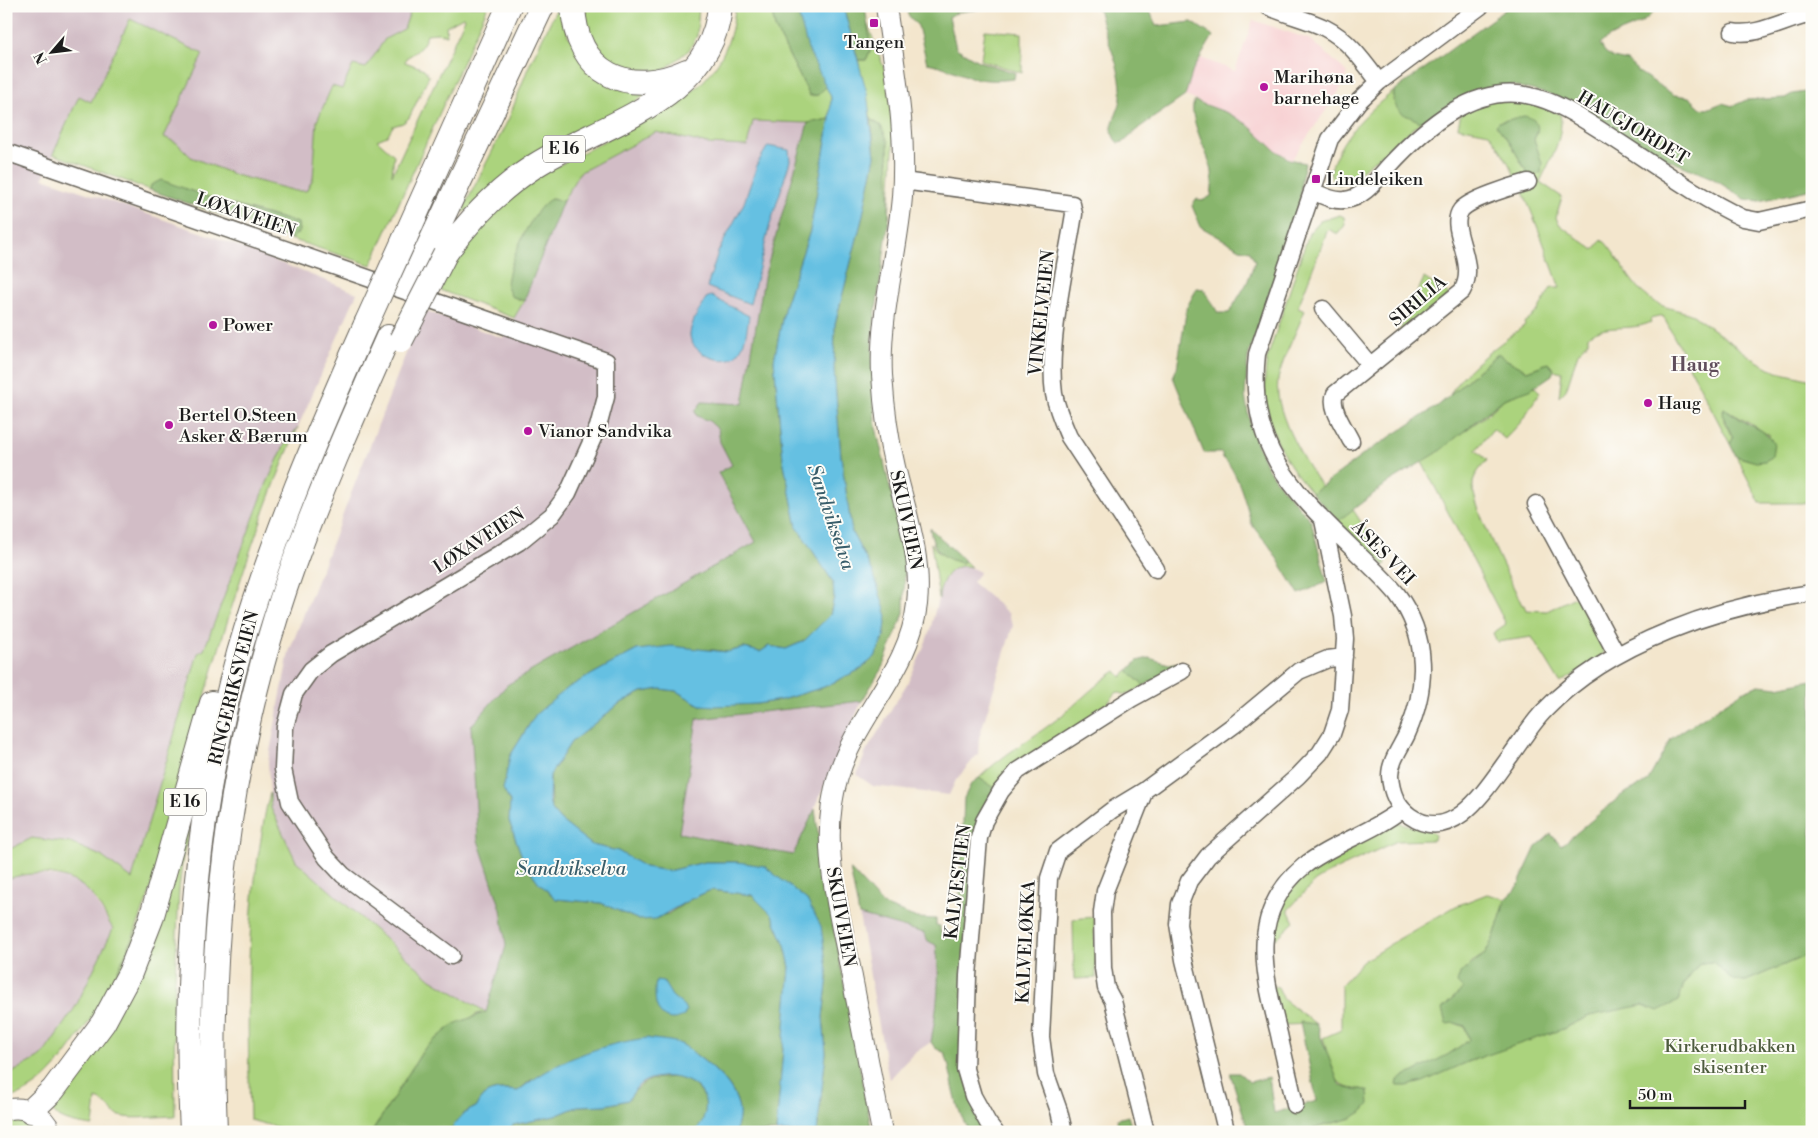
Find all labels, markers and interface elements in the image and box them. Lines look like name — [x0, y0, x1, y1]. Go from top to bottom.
marker: Tangen — [868, 17, 880, 29]
north arrow — [28, 28, 78, 78]
place label: Tangen — [844, 31, 904, 54]
text: N — [31, 49, 52, 67]
place label: Marihøna barnehage — [1274, 66, 1359, 110]
marker: Marihøna barnehage — [1258, 81, 1270, 93]
street label: HAUGJORDET — [1573, 86, 1693, 170]
road number: E 16 — [543, 136, 585, 162]
place label: Lindeleiken — [1326, 168, 1424, 191]
marker: Lindeleiken — [1310, 173, 1322, 185]
street label: LØXAVEIEN — [193, 187, 300, 243]
street label: VINKELVEIEN — [1024, 248, 1060, 378]
street label: SIRILIA — [1385, 270, 1452, 332]
place label: Power — [223, 314, 273, 337]
marker: Power — [207, 319, 219, 331]
district label: Haug — [1671, 353, 1720, 377]
place label: Haug — [1658, 392, 1702, 415]
marker: Haug — [1642, 397, 1654, 409]
place label: Bertel O.Steen Asker & Bærum — [178, 404, 308, 448]
marker: Bertel O.Steen Asker & Bærum — [163, 419, 175, 431]
place label: Vianor Sandvika — [537, 420, 673, 443]
marker: Vianor Sandvika — [522, 425, 534, 437]
water label: Sandvikselva — [802, 461, 860, 573]
street label: SKUIVEIEN — [884, 468, 928, 572]
street label: LØXAVEIEN — [429, 503, 529, 579]
street label: ÅSES VEI — [1346, 515, 1420, 590]
street label: RINGERIKSVEIEN — [204, 608, 265, 768]
road number: E 16 — [164, 789, 206, 816]
street label: KALVESTIEN — [940, 823, 977, 941]
water label: Sandvikselva — [516, 857, 627, 881]
street label: SKUIVEIEN — [821, 865, 861, 969]
street label: KALVELØKKA — [1011, 879, 1041, 1004]
park label: Kirkerudbakken skisenter — [1664, 1035, 1796, 1079]
scale bar — [1630, 1078, 1746, 1110]
text: 50 m — [1638, 1086, 1672, 1105]

